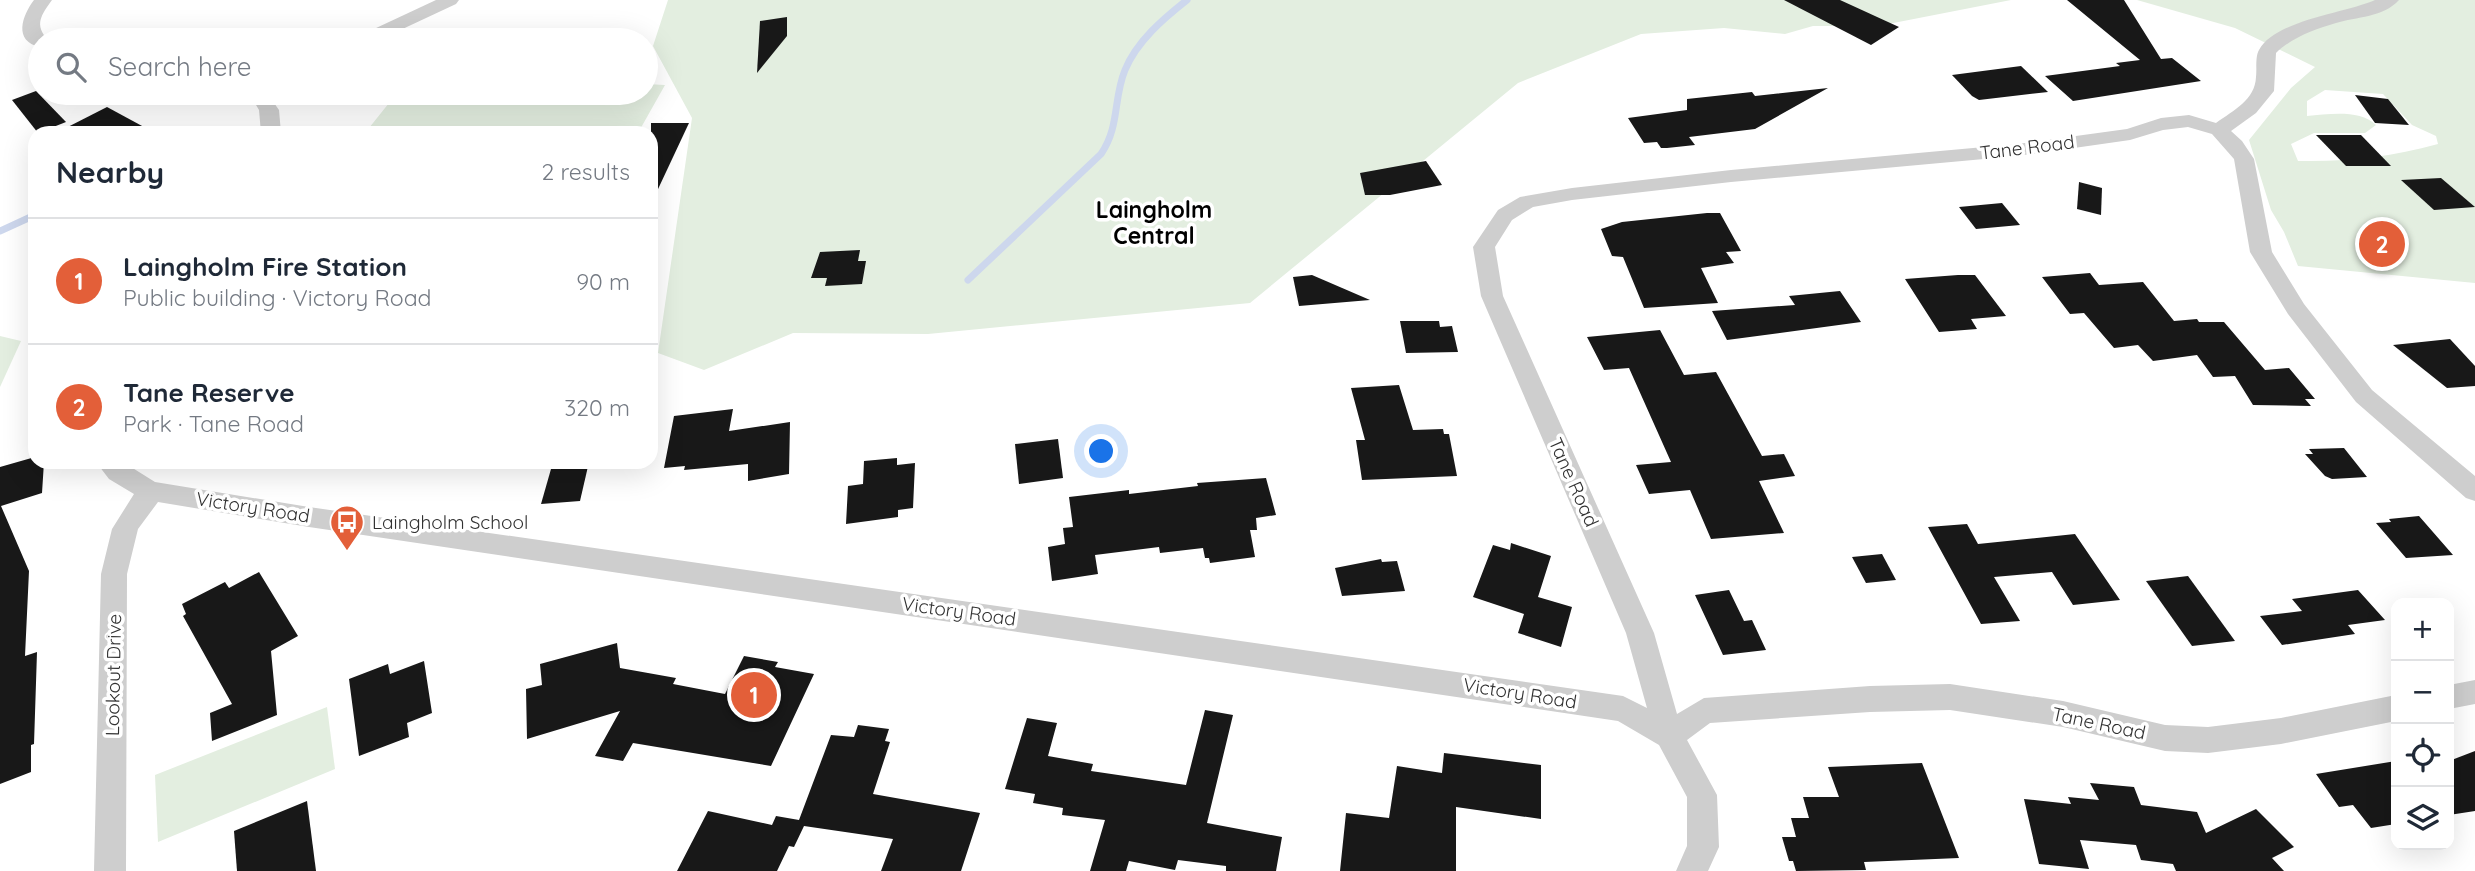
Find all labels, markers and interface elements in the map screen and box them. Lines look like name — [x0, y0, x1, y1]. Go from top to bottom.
search box — [28, 28, 658, 105]
icon: search — [52, 48, 90, 86]
text: Search here — [108, 50, 252, 83]
street label: Tane Road — [1978, 129, 2076, 165]
text: Nearby — [56, 153, 164, 191]
text: 2 results — [541, 157, 630, 186]
district label: Laingholm Central — [1096, 195, 1212, 250]
pin: 2 — [2359, 218, 2405, 270]
text: Laingholm Fire Station — [123, 250, 407, 283]
text: 1 — [75, 267, 83, 296]
text: 90 m — [576, 267, 630, 296]
text: Public building · Victory Road — [123, 283, 432, 312]
text: Tane Reserve — [123, 376, 294, 409]
text: 2 — [72, 393, 86, 422]
text: 320 m — [564, 393, 630, 422]
text: Park · Tane Road — [123, 409, 304, 438]
your location — [1084, 434, 1118, 468]
street label: Tane Road — [1544, 434, 1604, 530]
street label: Victory Road — [194, 486, 312, 528]
bus stop icon: Laingholm School — [328, 503, 366, 552]
place label: Laingholm School — [372, 510, 528, 534]
street label: Victory Road — [900, 591, 1018, 631]
map controls — [2391, 598, 2454, 850]
button: + — [2391, 598, 2454, 661]
street label: Lookout Drive — [100, 614, 126, 736]
button: − — [2391, 661, 2454, 724]
pin: 1 — [731, 669, 777, 721]
street label: Victory Road — [1461, 672, 1579, 714]
street label: Tane Road — [2050, 701, 2148, 745]
button: locate — [2391, 724, 2454, 787]
button: layers — [2391, 787, 2454, 850]

